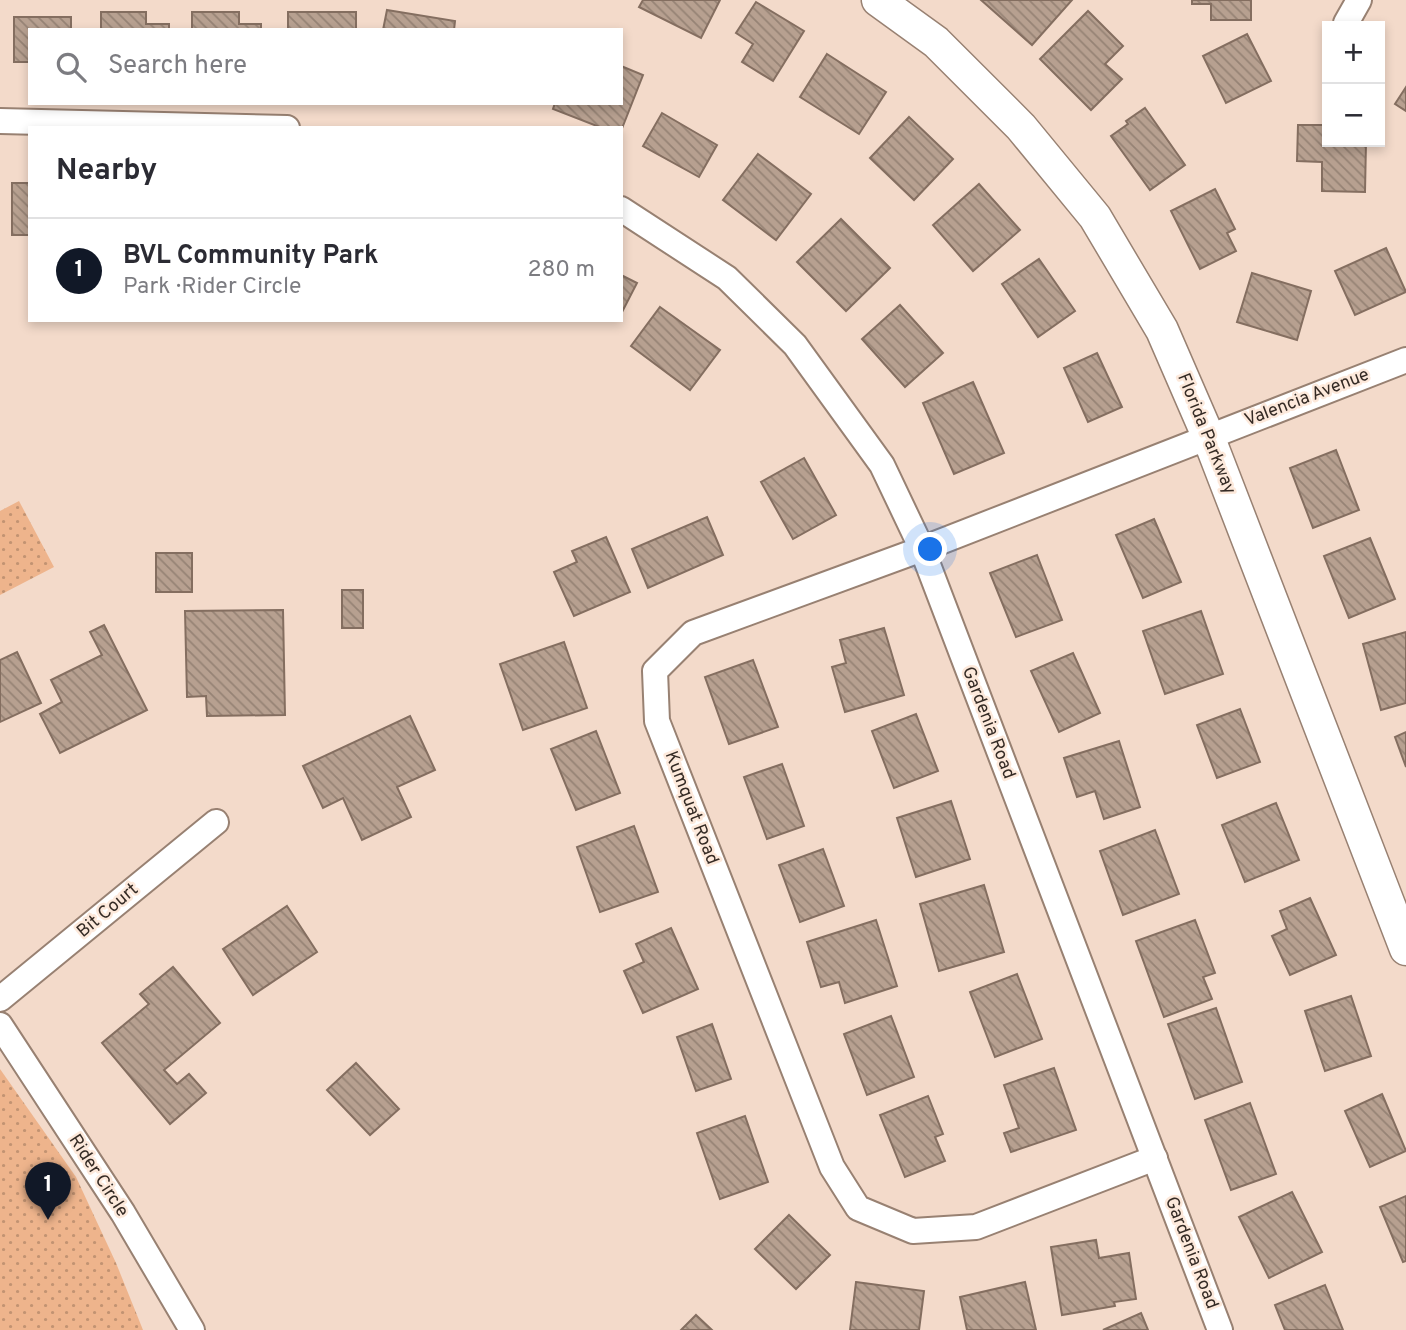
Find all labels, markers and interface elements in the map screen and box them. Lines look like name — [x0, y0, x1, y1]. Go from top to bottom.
map controls — [1322, 21, 1385, 147]
button: + — [1322, 21, 1385, 84]
search box — [28, 28, 623, 105]
icon: search — [52, 48, 90, 86]
text: Search here — [108, 50, 247, 83]
button: − — [1322, 84, 1385, 147]
text: Nearby — [56, 153, 157, 190]
text: BVL Community Park — [123, 240, 378, 273]
text: 1 — [74, 256, 84, 285]
text: 280 m — [527, 256, 595, 285]
text: Park · Rider Circle — [123, 273, 301, 302]
street label: Valencia Avenue — [1241, 364, 1373, 432]
street label: Florida Parkway — [1171, 370, 1241, 498]
your location — [913, 532, 947, 566]
street label: Gardenia Road — [956, 663, 1020, 783]
street label: Kumquat Road — [659, 748, 723, 868]
street label: Bit Court — [72, 879, 144, 943]
street label: Rider Circle — [63, 1130, 133, 1222]
pin: 1 — [25, 1162, 71, 1220]
street label: Gardenia Road — [1159, 1193, 1223, 1313]

